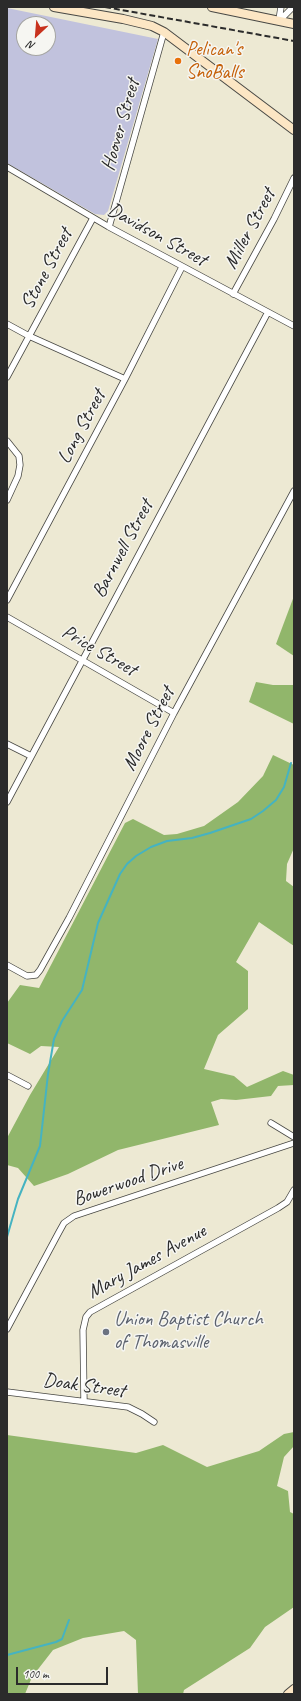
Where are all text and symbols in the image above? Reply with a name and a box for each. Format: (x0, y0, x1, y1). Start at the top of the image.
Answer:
north arrow (16, 16, 56, 56)
text: N (25, 38, 37, 54)
place label: Pelican's SnoBalls (186, 38, 243, 85)
marker: Pelican's SnoBalls (173, 56, 183, 66)
street label: Hoover Street (96, 76, 146, 174)
street label: Miller Street (219, 185, 281, 273)
street label: Davidson Street (103, 198, 211, 272)
street label: Stone Street (16, 225, 78, 313)
street label: Long Street (53, 386, 111, 468)
street label: Barnwell Street (87, 496, 159, 602)
street label: Price Street (57, 620, 141, 682)
street label: Moore Street (118, 683, 180, 775)
street label: Bowerwood Drive (70, 1152, 186, 1212)
street label: Mary James Avenue (83, 1220, 211, 1304)
place label: Union Baptist Church of Thomasville (114, 1308, 263, 1355)
marker: Union Baptist Church of Thomasville (101, 1327, 111, 1337)
street label: Doak Street (41, 1368, 127, 1404)
scale bar (18, 1659, 110, 1685)
text: 100 m (23, 1666, 49, 1682)

